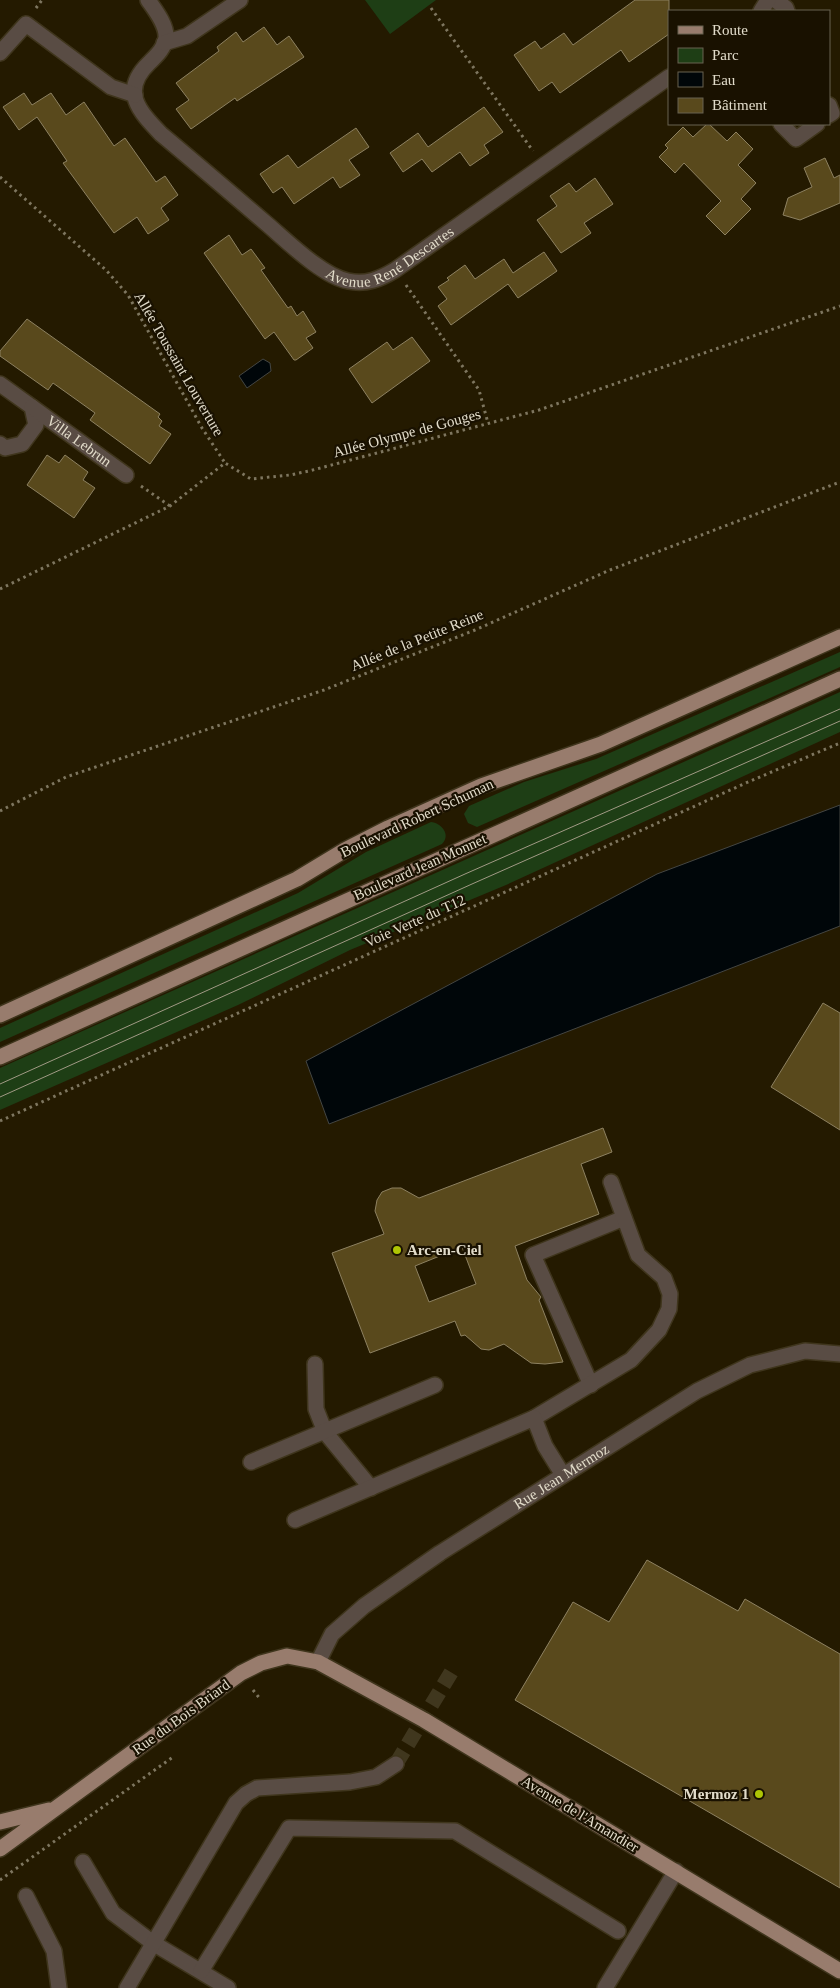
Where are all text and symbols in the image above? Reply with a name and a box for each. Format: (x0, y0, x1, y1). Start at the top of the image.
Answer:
legend (668, 10, 830, 125)
text: Route (712, 22, 748, 38)
text: Parc (712, 47, 739, 63)
text: Eau (712, 72, 736, 88)
text: Bâtiment (712, 97, 768, 113)
street label: Avenue René Descartes (323, 223, 457, 290)
street label: Allée Toussaint Louverture (131, 289, 227, 439)
street label: Allée Olympe de Gouges (331, 406, 483, 460)
street label: Villa Lebrun (43, 412, 115, 470)
street label: Allée de la Petite Reine (348, 606, 486, 674)
street label: Boulevard Robert Schuman (338, 775, 496, 860)
street label: Boulevard Jean Monnet (351, 830, 489, 903)
street label: Voie Verte du T12 (362, 892, 468, 950)
place label: Arc-en-Ciel (407, 1242, 482, 1258)
marker: Arc-en-Ciel (391, 1244, 403, 1256)
street label: Rue Jean Mermoz (511, 1440, 612, 1512)
street label: Rue du Bois Briard (129, 1676, 233, 1758)
street label: Avenue de l'Amandier (518, 1773, 642, 1855)
place label: Mermoz 1 (684, 1786, 749, 1802)
marker: Mermoz 1 (753, 1788, 765, 1800)

